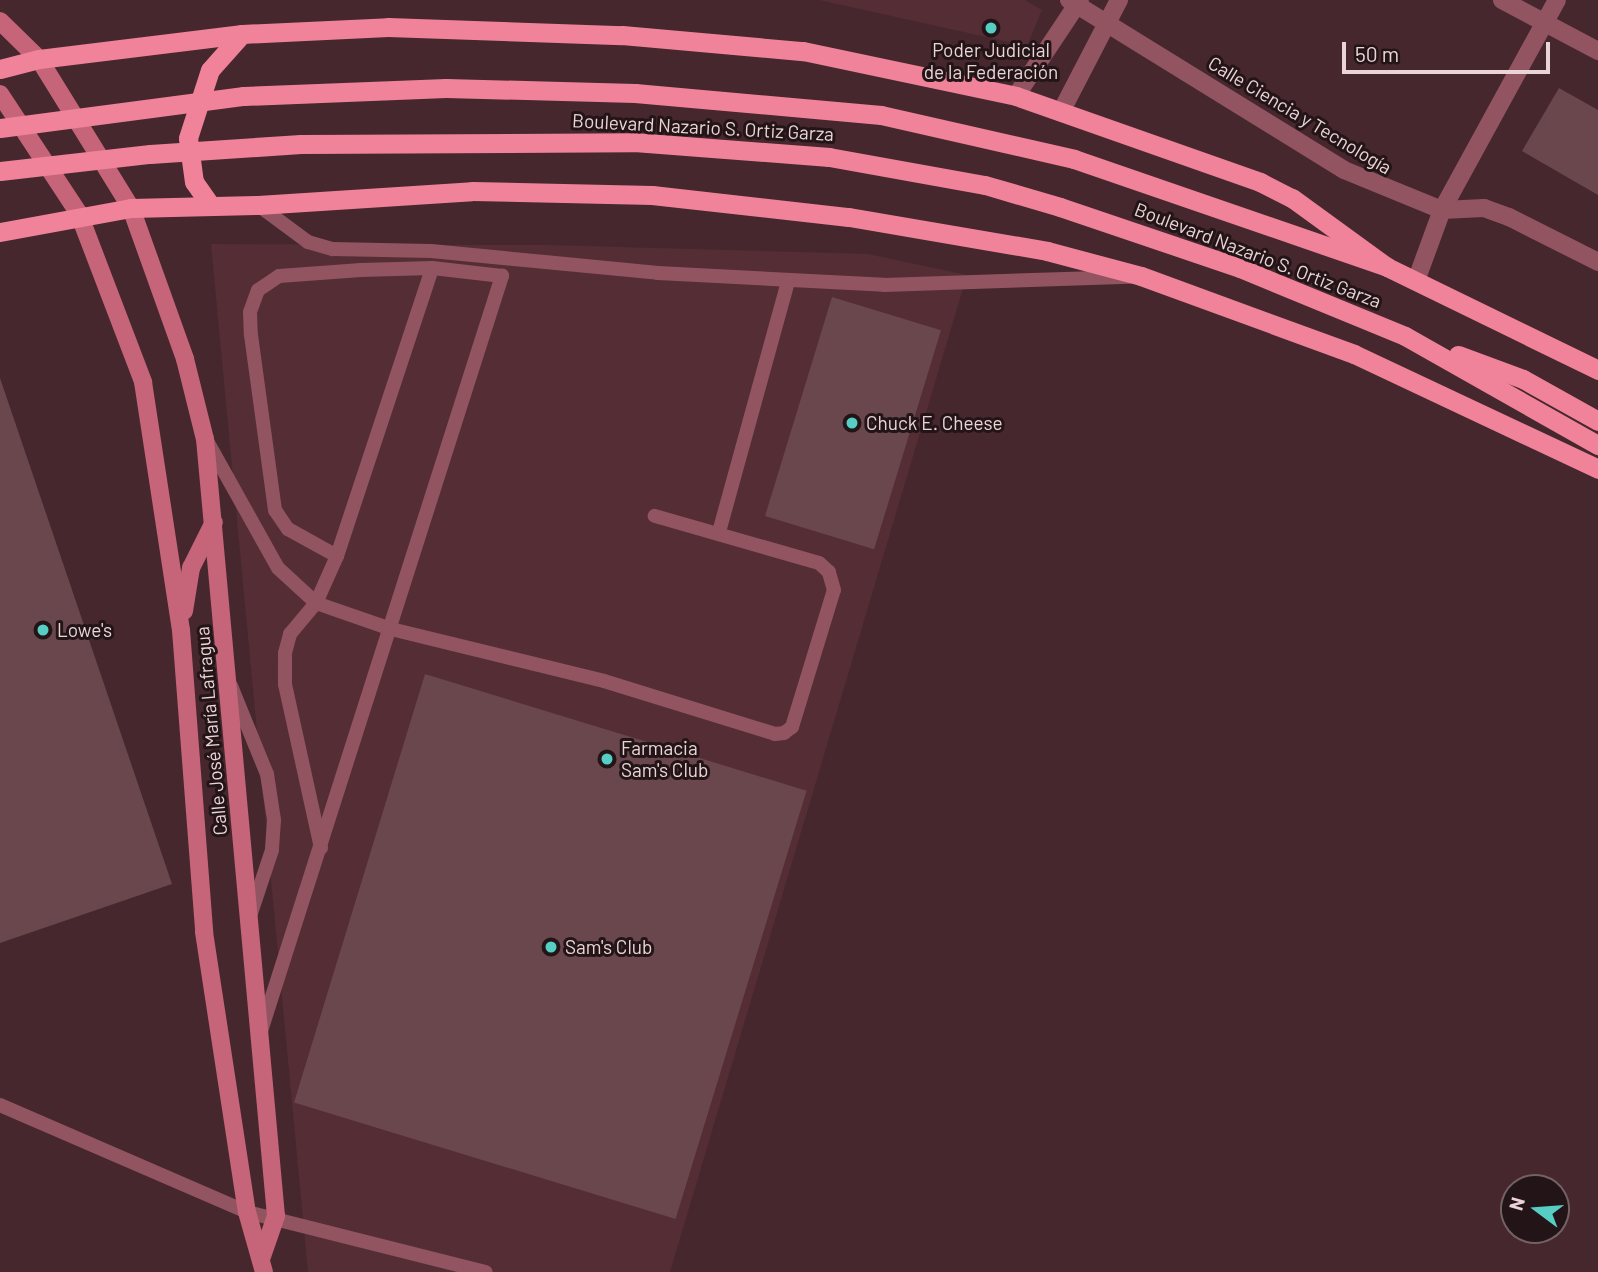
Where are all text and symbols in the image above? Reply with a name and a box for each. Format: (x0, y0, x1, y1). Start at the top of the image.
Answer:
marker: Poder Judicial de la Federación (983, 20, 999, 36)
scale bar (1346, 28, 1554, 72)
place label: Poder Judicial de la Federación (924, 39, 1058, 83)
text: 50 m (1355, 41, 1399, 66)
street label: Calle Ciencia y Tecnología (1204, 51, 1396, 179)
street label: Boulevard Nazario S. Ortiz Garza (572, 109, 834, 145)
street label: Boulevard Nazario S. Ortiz Garza (1132, 197, 1384, 313)
place label: Chuck E. Cheese (866, 412, 1003, 434)
marker: Chuck E. Cheese (844, 415, 860, 431)
place label: Lowe's (57, 619, 112, 641)
marker: Lowe's (35, 622, 51, 638)
street label: Calle José María Lafragua (191, 626, 231, 836)
place label: Farmacia Sam's Club (621, 737, 708, 781)
marker: Farmacia Sam's Club (599, 751, 615, 767)
place label: Sam's Club (565, 936, 652, 958)
marker: Sam's Club (543, 939, 559, 955)
north arrow (1500, 1174, 1570, 1244)
text: N (1503, 1194, 1529, 1213)

